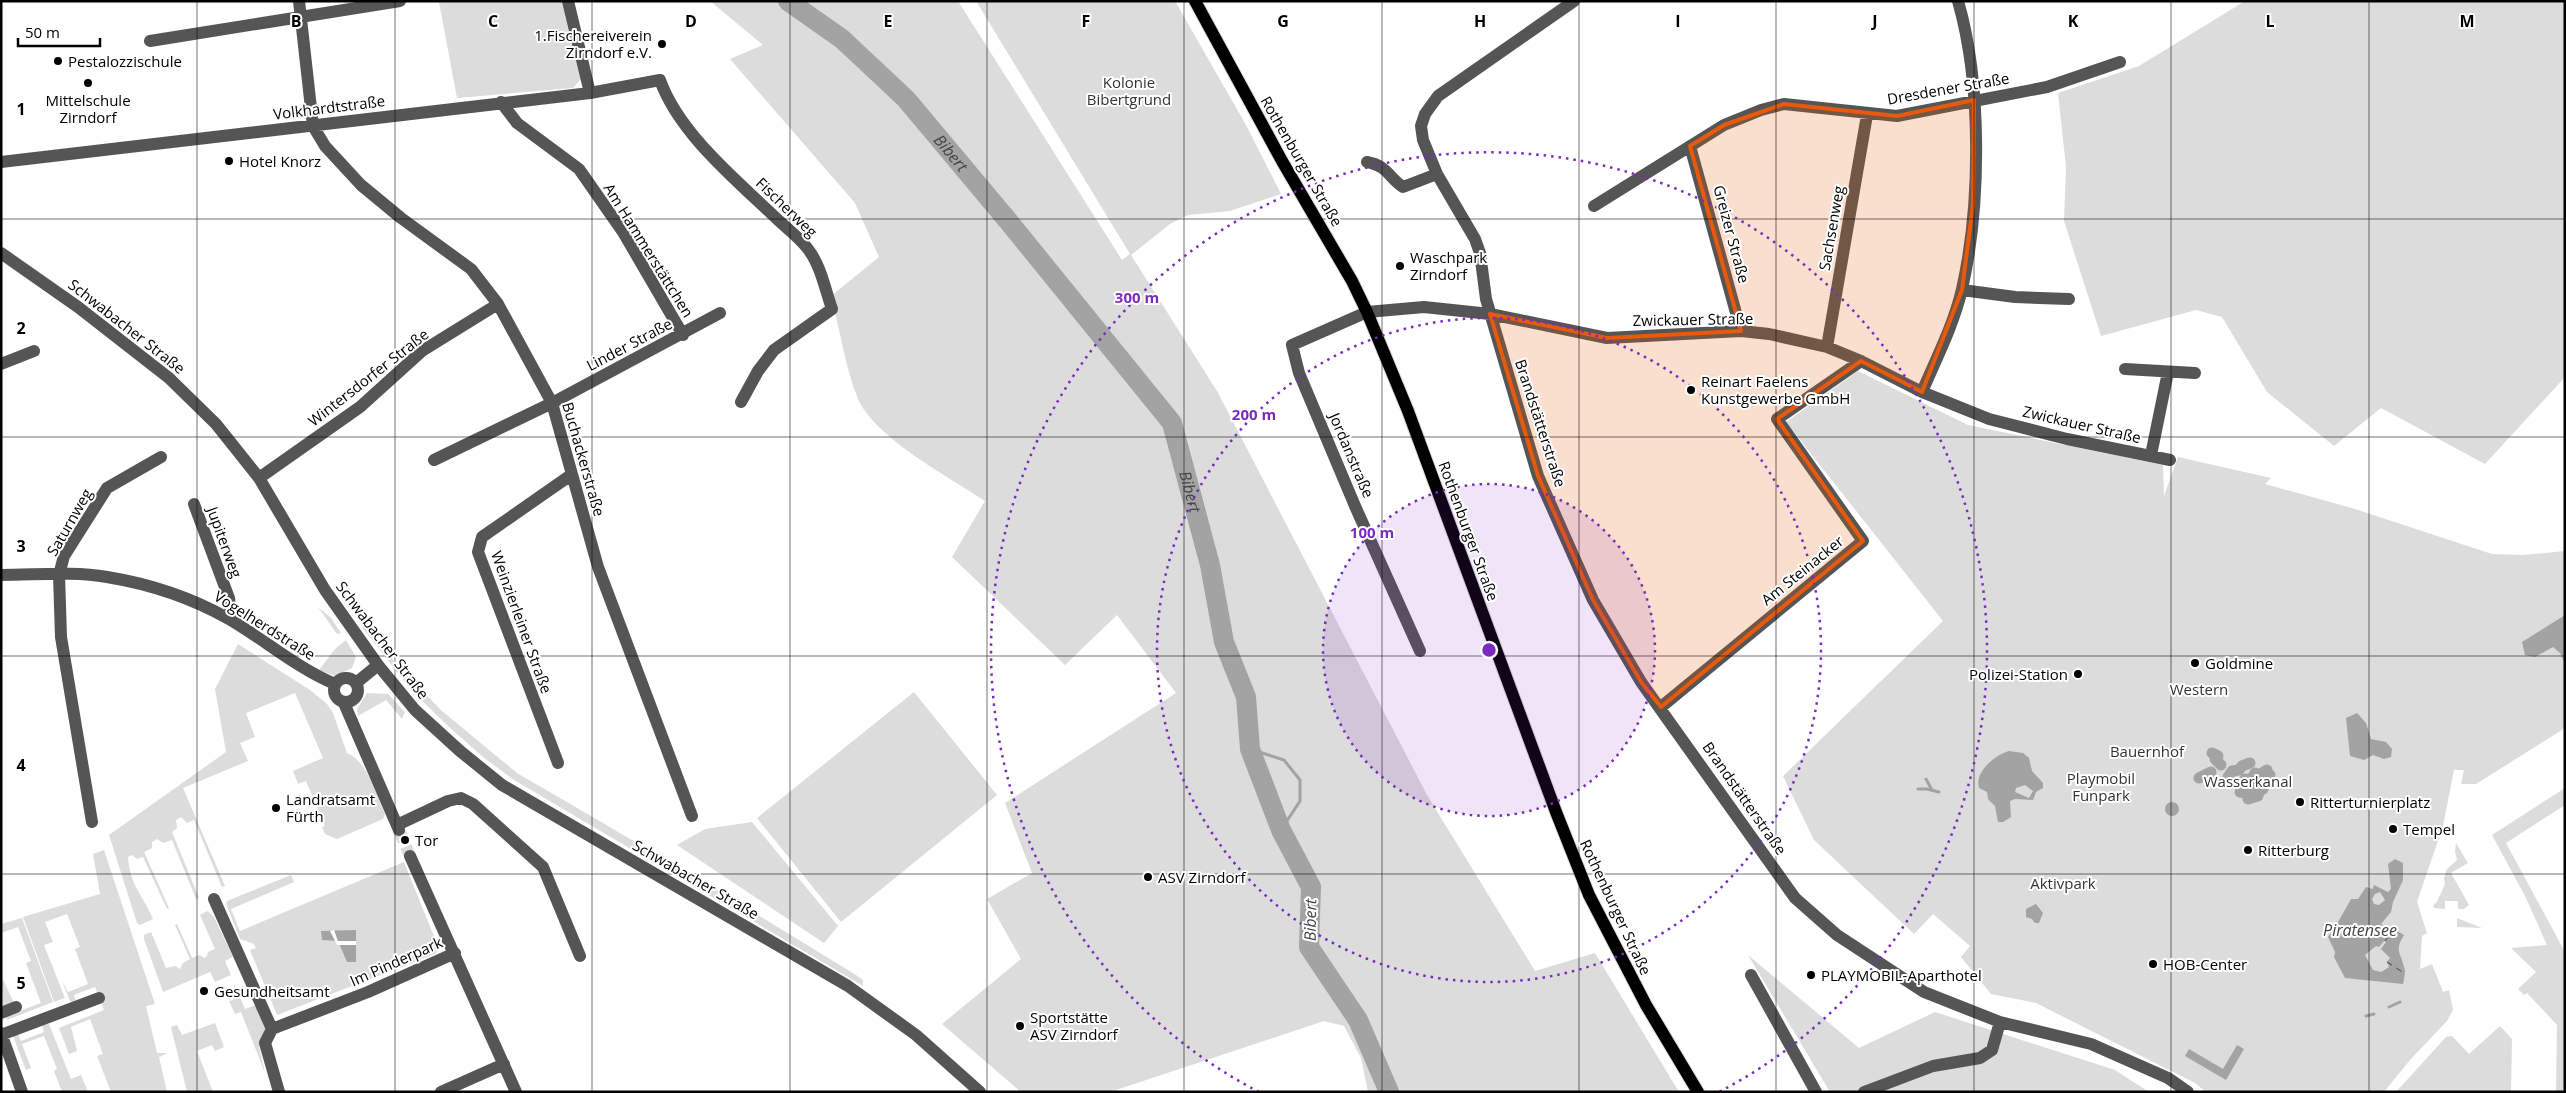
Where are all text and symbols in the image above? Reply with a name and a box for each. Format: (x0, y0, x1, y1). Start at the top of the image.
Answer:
text: B (291, 10, 301, 32)
text: C (488, 10, 498, 32)
text: D (685, 10, 697, 32)
text: E (884, 10, 893, 32)
text: F (1082, 10, 1090, 32)
text: G (1277, 10, 1289, 32)
text: H (1474, 10, 1486, 32)
text: I (1675, 10, 1681, 32)
text: J (1870, 10, 1878, 32)
text: K (2068, 10, 2079, 32)
text: L (2265, 10, 2275, 32)
text: M (2459, 10, 2475, 32)
scale bar (18, 15, 100, 47)
text: 50 m (25, 22, 60, 42)
place label: 1.Fischereiverein Zirndorf e.V. (534, 25, 652, 62)
marker: 1.Fischereiverein Zirndorf e.V. (656, 38, 668, 50)
place label: Pestalozzischule (68, 51, 182, 71)
marker: Pestalozzischule (52, 55, 64, 67)
street label: Dresdener Straße (1885, 67, 2011, 109)
park label: Kolonie Bibertgrund (1087, 72, 1171, 109)
marker: Mittelschule Zirndorf (82, 77, 94, 89)
place label: Mittelschule Zirndorf (45, 90, 131, 127)
street label: Volkhardtstraße (272, 90, 386, 124)
street label: Rothenburger Straße (1256, 92, 1348, 230)
text: 1 (16, 98, 26, 120)
water label: Bibert (929, 130, 974, 177)
place label: Hotel Knorz (239, 151, 321, 171)
marker: Hotel Knorz (223, 155, 235, 167)
street label: Fischerweg (752, 173, 822, 241)
street label: Am Hammerstättchen (600, 179, 698, 321)
street label: Greizer Straße (1709, 183, 1755, 285)
street label: Sachsenweg (1814, 184, 1848, 272)
place label: Waschpark Zirndorf (1410, 247, 1487, 284)
marker: Waschpark Zirndorf (1394, 260, 1406, 272)
street label: Schwabacher Straße (65, 274, 189, 378)
text: 300 m (1115, 287, 1159, 307)
street label: Zwickauer Straße (1632, 308, 1754, 330)
street label: Linder Straße (583, 313, 675, 375)
text: 2 (16, 317, 26, 339)
street label: Wintersdorfer Straße (304, 324, 432, 430)
street label: Brandstätterstraße (1511, 357, 1571, 489)
place label: Reinart Faelens Kunstgewerbe GmbH (1701, 371, 1850, 408)
marker: Reinart Faelens Kunstgewerbe GmbH (1685, 384, 1697, 396)
street label: Buchackerstraße (558, 400, 610, 518)
street label: Zwickauer Straße (2021, 401, 2143, 447)
text: 200 m (1232, 404, 1276, 424)
street label: Jordanstraße (1324, 408, 1379, 501)
street label: Rothenburger Straße (1434, 458, 1504, 604)
water label: Bibert (1174, 468, 1207, 516)
street label: Saturnweg (42, 485, 96, 559)
street label: Jupiterweg (202, 502, 247, 580)
text: 100 m (1350, 522, 1394, 542)
street label: Am Steinacker (1757, 531, 1847, 609)
text: 3 (16, 535, 26, 557)
street label: Weinzierleiner Straße (487, 548, 557, 696)
street label: Schwabacher Straße (332, 577, 434, 703)
street label: Vogelherdstraße (211, 586, 319, 664)
centre of rings (1480, 641, 1498, 659)
place label: Goldmine (2205, 653, 2273, 673)
marker: Goldmine (2189, 657, 2201, 669)
place label: Polizei-Station (1969, 664, 2068, 684)
marker: Polizei-Station (2072, 668, 2084, 680)
park label: Western (2170, 679, 2228, 699)
street label: Brandstätterstraße (1699, 738, 1791, 858)
park label: Bauernhof (2110, 741, 2185, 761)
text: 4 (16, 754, 26, 776)
park label: Playmobil Funpark (2067, 768, 2135, 805)
park label: Wasserkanal (2204, 771, 2292, 791)
place label: Landratsamt Fürth (286, 789, 375, 826)
place label: Ritterturnierplatz (2310, 792, 2430, 812)
marker: Ritterturnierplatz (2294, 796, 2306, 808)
marker: Landratsamt Fürth (270, 802, 282, 814)
place label: Tempel (2403, 819, 2455, 839)
marker: Tempel (2387, 823, 2399, 835)
place label: Tor (415, 830, 438, 850)
marker: Tor (399, 834, 411, 846)
street label: Schwabacher Straße (629, 835, 763, 923)
street label: Rothenburger Straße (1576, 836, 1656, 978)
place label: Ritterburg (2258, 840, 2329, 860)
marker: Ritterburg (2242, 844, 2254, 856)
place label: ASV Zirndorf (1158, 867, 1247, 887)
marker: ASV Zirndorf (1142, 871, 1154, 883)
park label: Aktivpark (2030, 873, 2096, 893)
water label: Bibert (1299, 898, 1321, 941)
water label: Piratensee (2323, 919, 2397, 941)
street label: Im Pinderpark (347, 932, 445, 990)
place label: HOB-Center (2163, 954, 2247, 974)
marker: HOB-Center (2147, 958, 2159, 970)
place label: PLAYMOBIL-Aparthotel (1821, 965, 1982, 985)
marker: PLAYMOBIL-Aparthotel (1805, 969, 1817, 981)
text: 5 (16, 972, 26, 994)
place label: Gesundheitsamt (214, 981, 330, 1001)
marker: Gesundheitsamt (198, 985, 210, 997)
place label: Sportstätte ASV Zirndorf (1030, 1007, 1119, 1044)
marker: Sportstätte ASV Zirndorf (1014, 1020, 1026, 1032)

